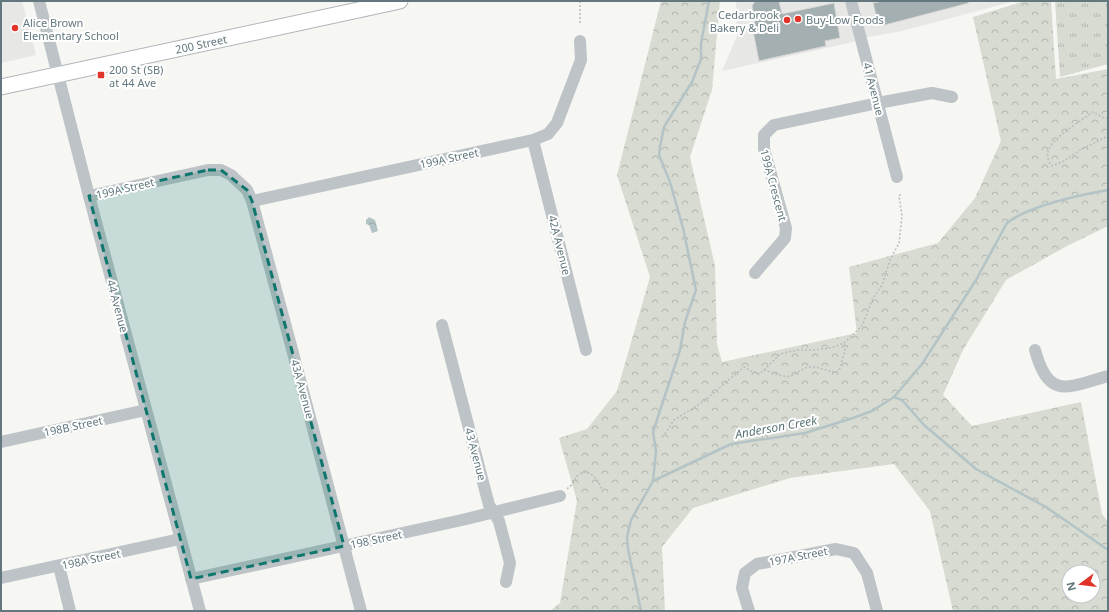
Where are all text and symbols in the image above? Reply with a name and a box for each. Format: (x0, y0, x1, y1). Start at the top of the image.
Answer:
place label: Cedarbrook Bakery & Deli (710, 7, 779, 35)
place label: Buy-Low Foods (806, 12, 884, 27)
marker: Buy-Low Foods (793, 14, 803, 24)
place label: Alice Brown Elementary School (23, 15, 119, 43)
marker: Cedarbrook Bakery & Deli (782, 15, 792, 25)
marker: Alice Brown Elementary School (10, 23, 20, 33)
street label: 200 Street (174, 31, 228, 57)
street label: 41 Avenue (860, 61, 888, 117)
place label: 200 St (SB) at 44 Ave (109, 62, 163, 90)
marker: 200 St (SB) at 44 Ave (96, 70, 106, 80)
street label: 199A Street (418, 144, 480, 172)
street label: 199A Crescent (757, 147, 791, 223)
street label: 199A Street (94, 174, 156, 202)
street label: 42A Avenue (545, 214, 575, 276)
street label: 44 Avenue (104, 278, 132, 334)
street label: 43A Avenue (288, 358, 318, 420)
water label: Anderson Creek (733, 411, 819, 443)
street label: 198B Street (42, 412, 104, 440)
street label: 43 Avenue (462, 426, 490, 482)
street label: 198 Street (349, 526, 403, 552)
street label: 197A Street (767, 543, 829, 569)
street label: 198A Street (60, 545, 122, 573)
north arrow (1061, 564, 1101, 604)
text: N (1062, 580, 1079, 593)

